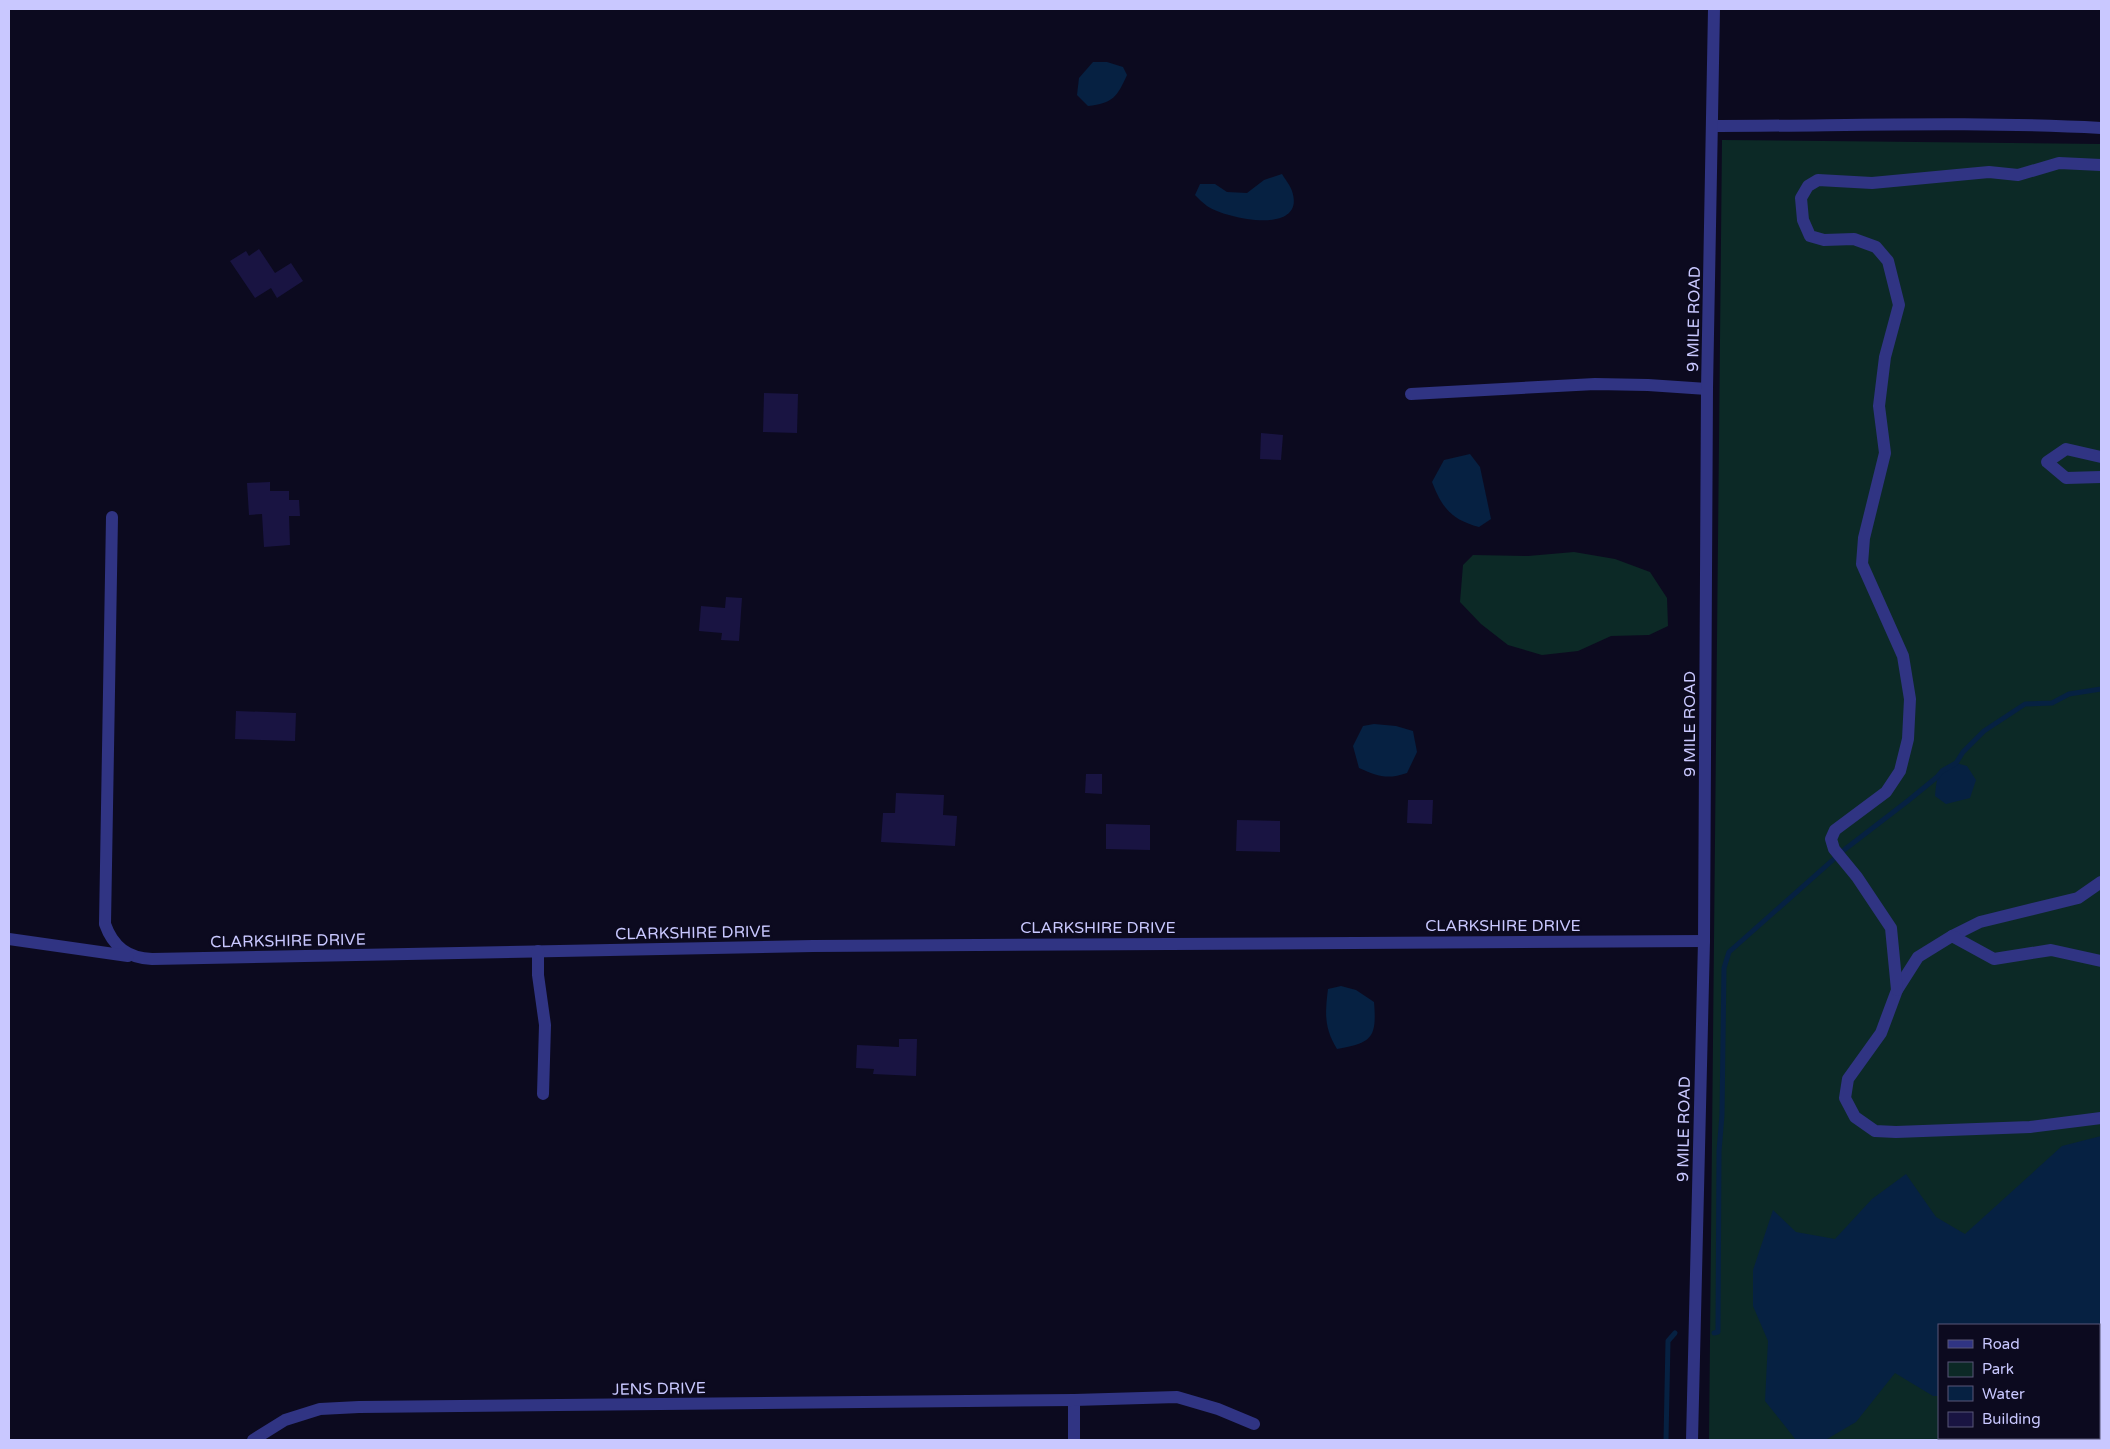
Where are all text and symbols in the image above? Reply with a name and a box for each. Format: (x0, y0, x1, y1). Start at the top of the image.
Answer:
street label: 9 MILE ROAD (1683, 266, 1705, 372)
street label: 9 MILE ROAD (1680, 671, 1700, 777)
street label: CLARKSHIRE DRIVE (1425, 916, 1581, 936)
street label: CLARKSHIRE DRIVE (1020, 918, 1176, 938)
street label: CLARKSHIRE DRIVE (615, 922, 771, 944)
street label: CLARKSHIRE DRIVE (210, 930, 366, 952)
street label: 9 MILE ROAD (1673, 1076, 1695, 1182)
legend (1938, 1324, 2100, 1439)
text: Road (1982, 1335, 2020, 1353)
text: Park (1982, 1360, 2014, 1378)
street label: JENS DRIVE (612, 1378, 706, 1400)
text: Water (1982, 1385, 2025, 1403)
text: Building (1982, 1410, 2041, 1428)

